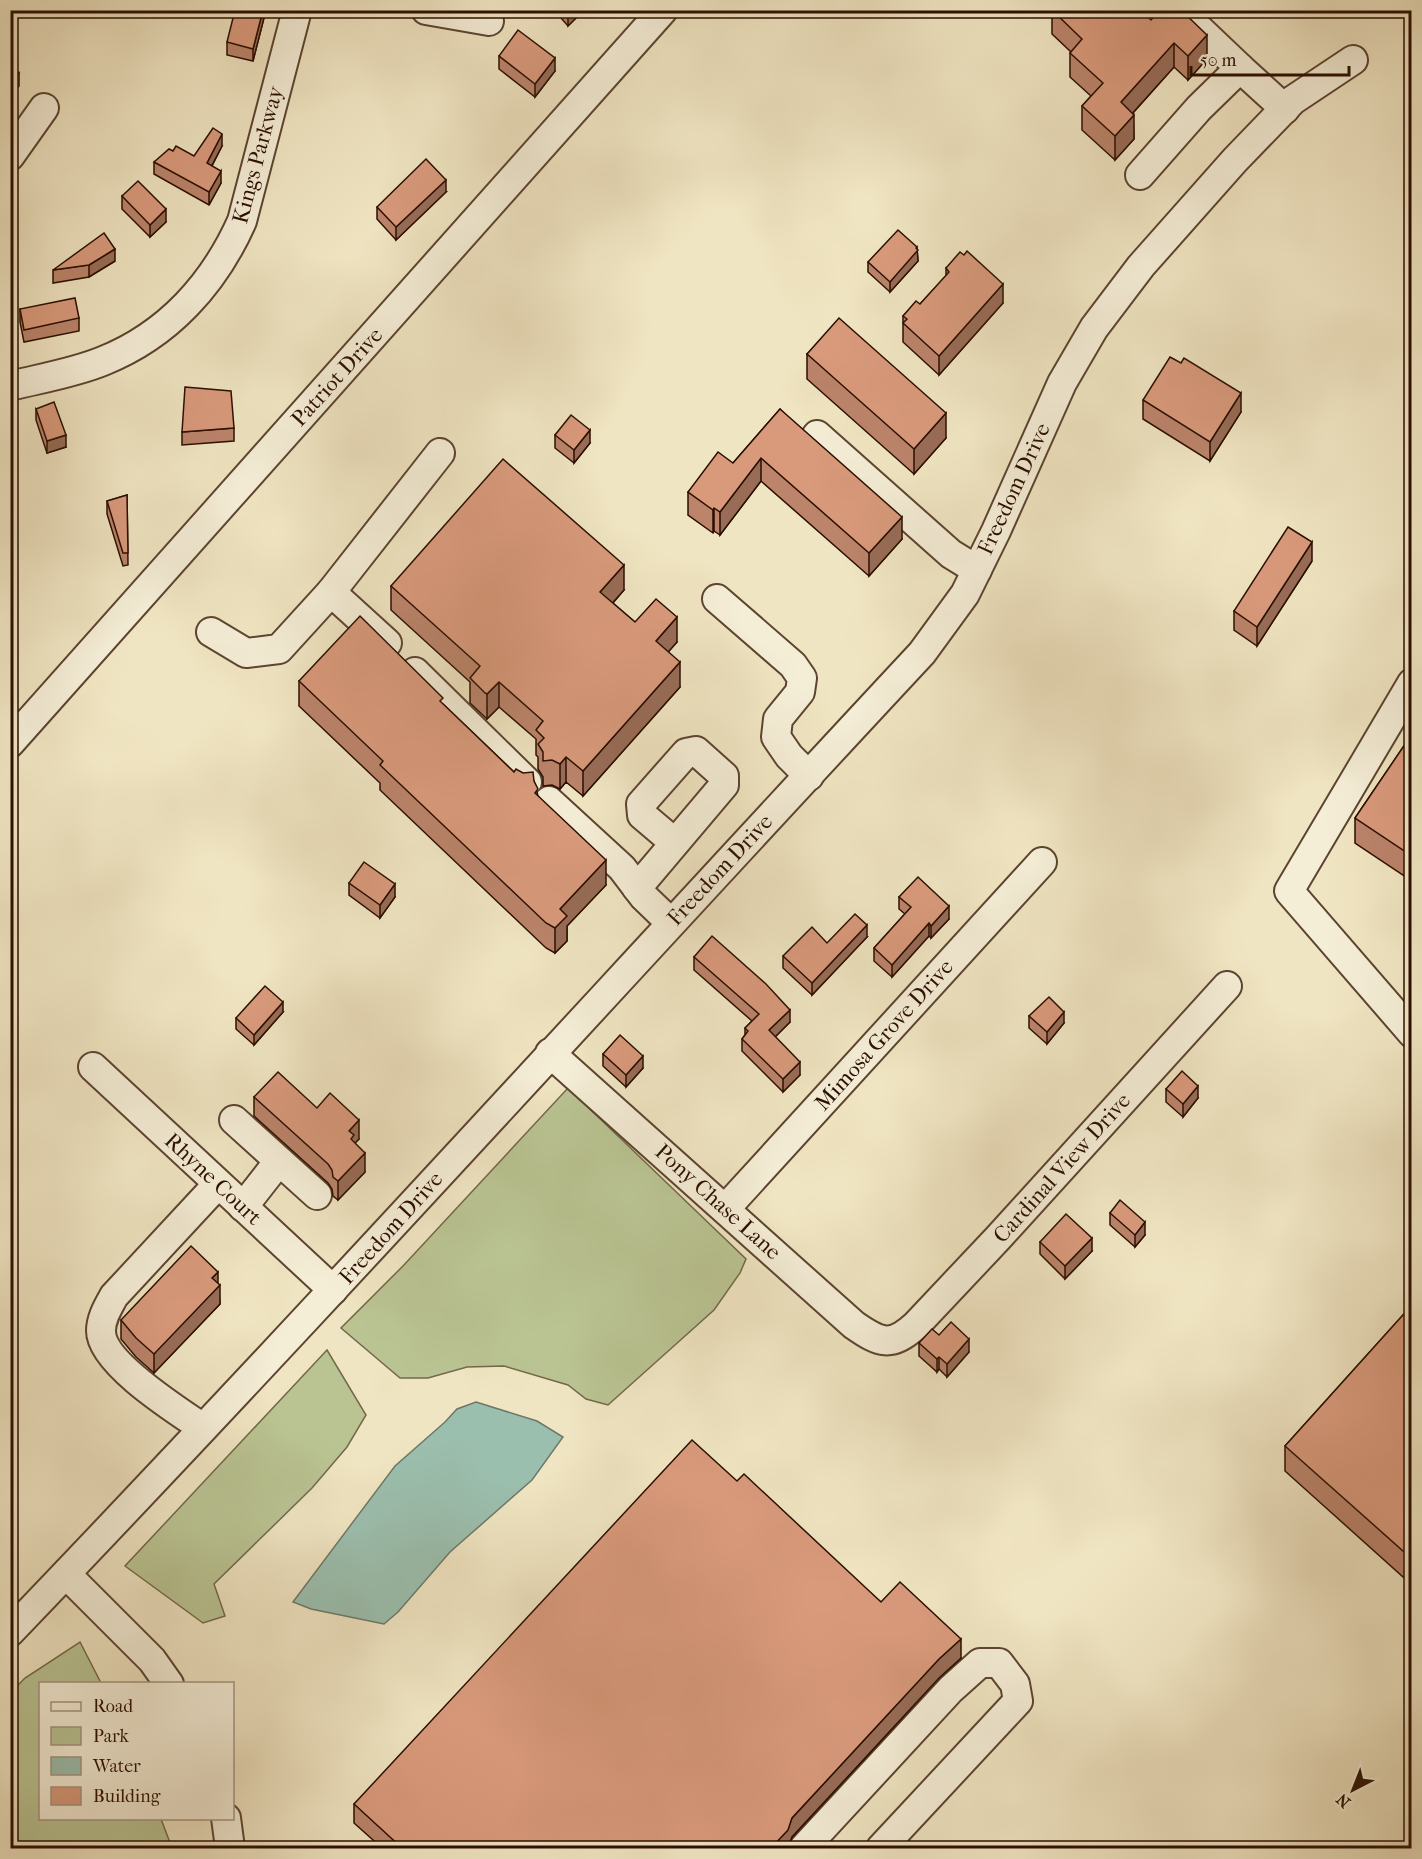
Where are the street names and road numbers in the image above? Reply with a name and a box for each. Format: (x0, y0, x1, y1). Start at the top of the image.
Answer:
street label: Kings Parkway (227, 82, 289, 227)
street label: Patriot Drive (286, 322, 388, 432)
street label: Freedom Drive (972, 419, 1056, 559)
street label: Freedom Drive (662, 809, 778, 931)
street label: Mimosa Grove Drive (809, 954, 959, 1116)
street label: Cardinal View Drive (988, 1088, 1136, 1248)
street label: Rhyne Court (159, 1128, 267, 1231)
street label: Pony Chase Lane (650, 1139, 786, 1265)
street label: Freedom Drive (334, 1166, 448, 1290)

